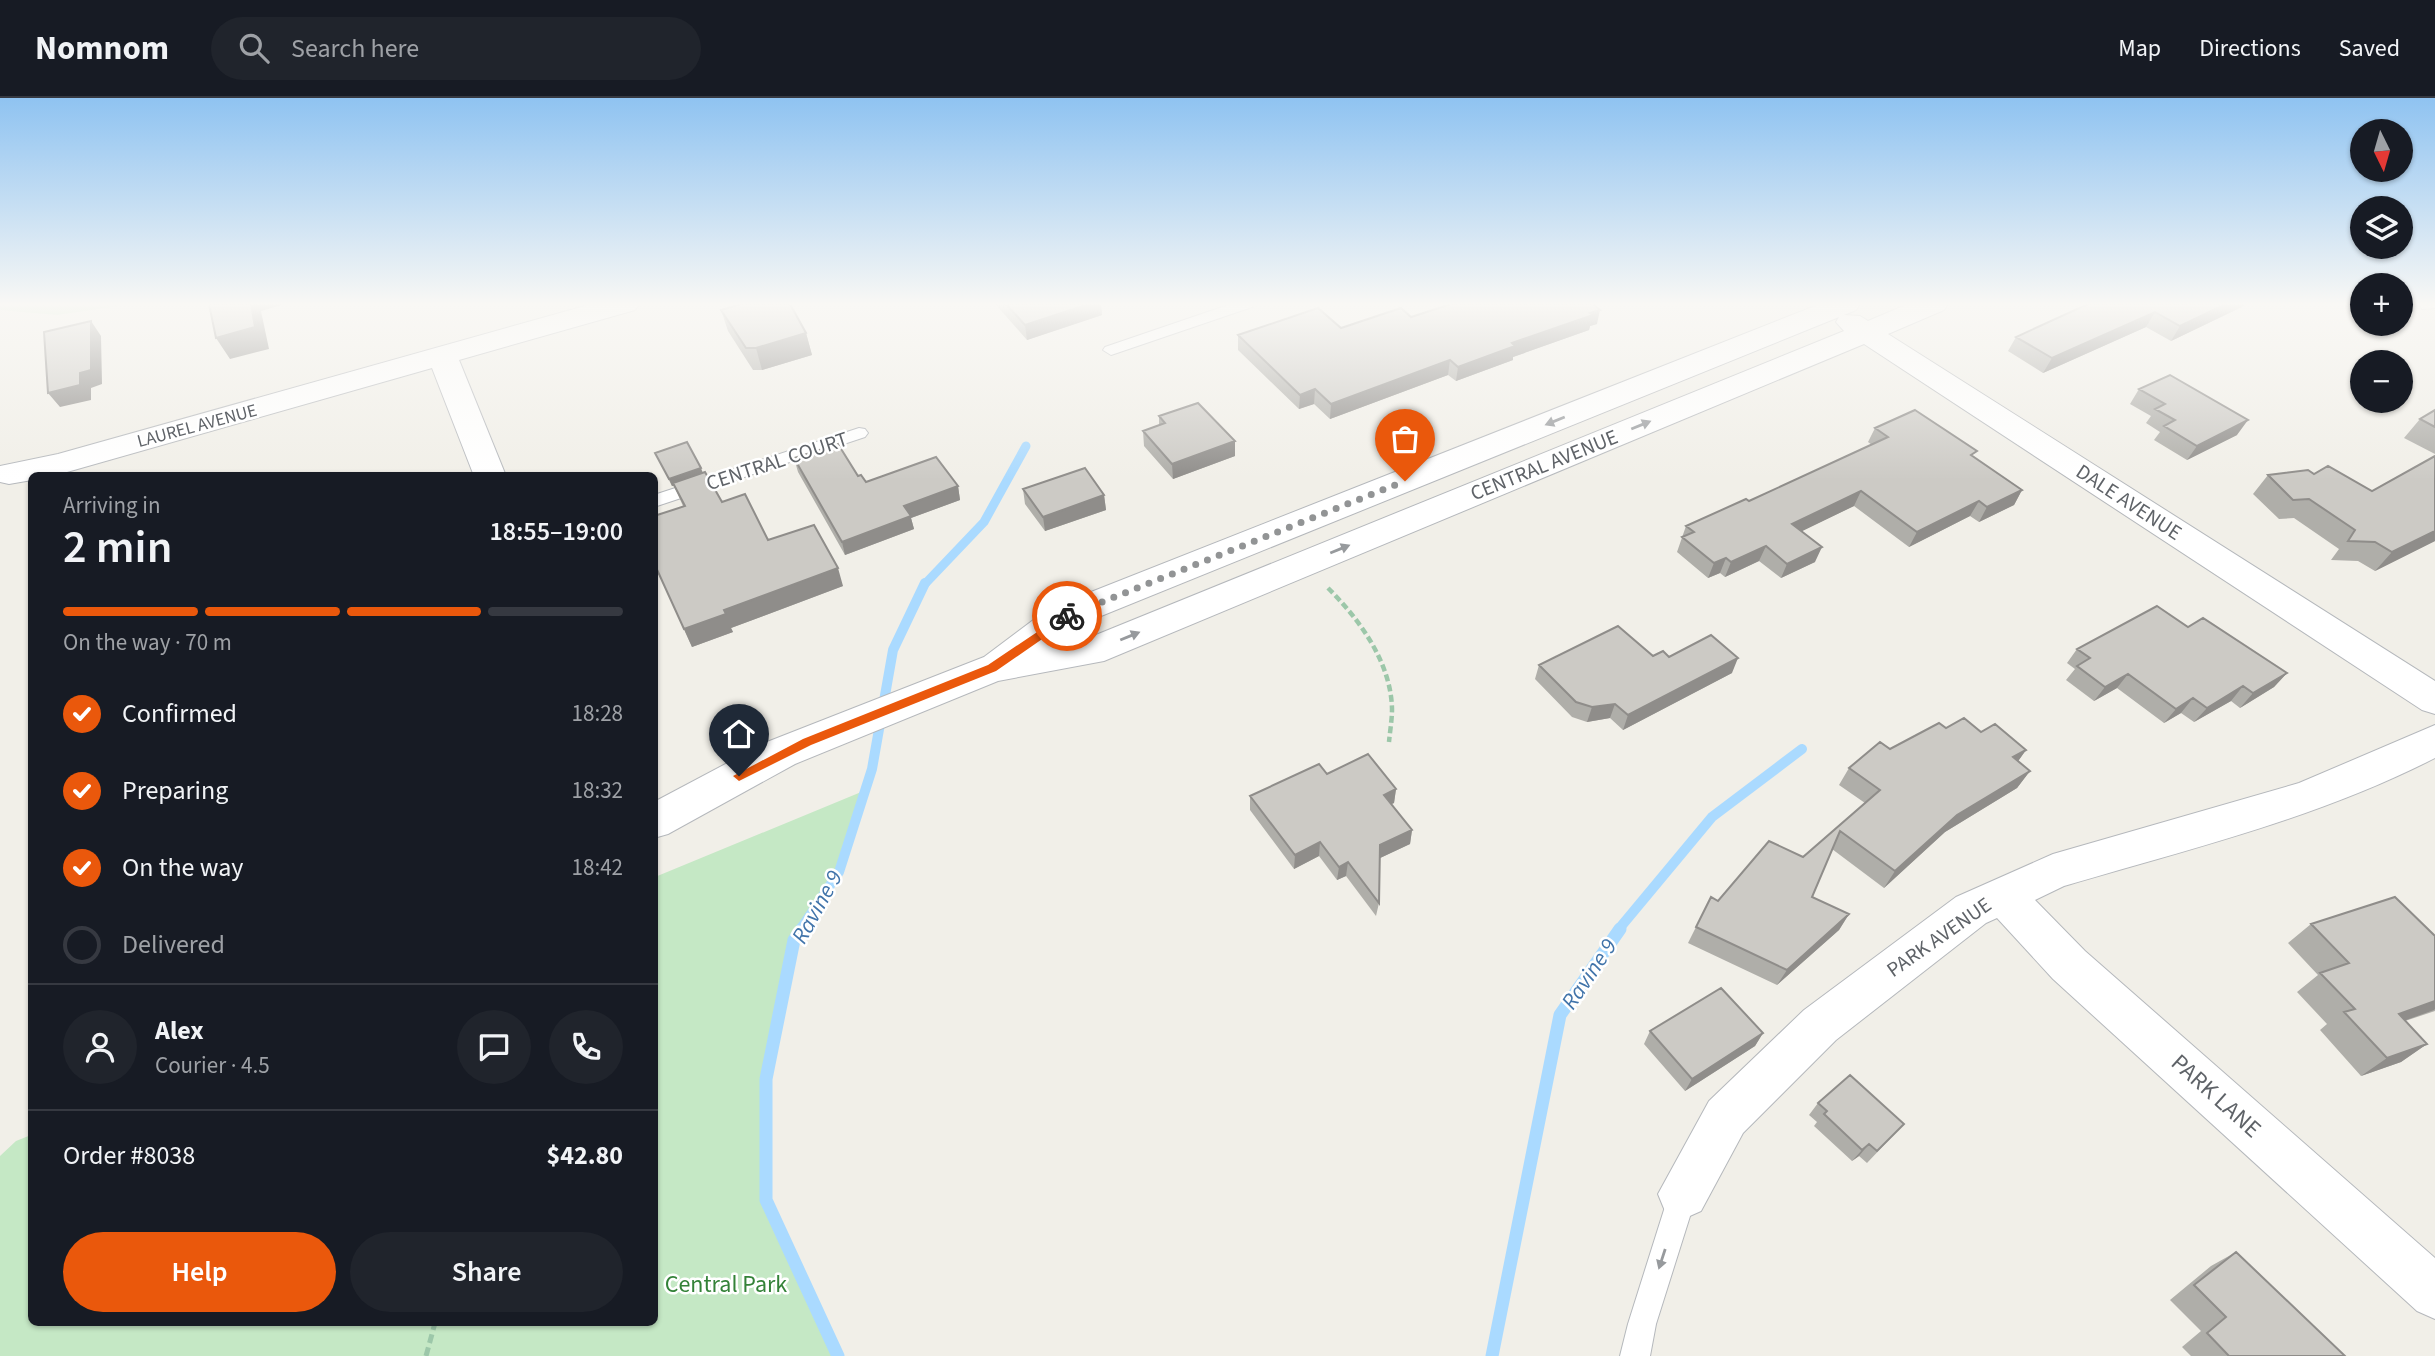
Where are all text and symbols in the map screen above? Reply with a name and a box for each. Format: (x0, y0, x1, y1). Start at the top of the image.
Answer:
search box (211, 17, 701, 80)
text: Nomnom (35, 25, 169, 72)
icon: search (235, 29, 273, 67)
text: Search here (291, 30, 419, 67)
text: Map (2118, 31, 2161, 66)
text: Directions (2199, 31, 2301, 66)
text: Saved (2339, 31, 2400, 66)
north arrow (2350, 119, 2413, 182)
map controls (2350, 119, 2413, 413)
button: layers (2350, 196, 2413, 259)
button: + (2350, 273, 2413, 336)
button: − (2350, 350, 2413, 413)
street label: LAUREL AVENUE (134, 398, 260, 454)
pin (1375, 409, 1435, 481)
one-way arrow (1544, 415, 1565, 426)
one-way arrow (1630, 419, 1651, 430)
icon: bag (1386, 420, 1424, 458)
street label: CENTRAL AVENUE (1466, 422, 1622, 508)
street label: CENTRAL COURT (702, 424, 852, 498)
street label: DALE AVENUE (2070, 457, 2188, 547)
text: Arriving in (63, 489, 161, 522)
text: 18:55–19:00 (490, 513, 623, 550)
text: 2 min (63, 515, 172, 580)
one-way arrow (1330, 543, 1350, 555)
courier (1032, 581, 1102, 651)
icon: bike (1048, 597, 1086, 635)
text: On the way · 70 m (63, 626, 232, 659)
one-way arrow (1119, 630, 1140, 641)
icon: check (63, 695, 101, 733)
text: Confirmed (122, 695, 237, 732)
text: 18:28 (572, 697, 623, 730)
pin (709, 704, 769, 776)
icon: home (720, 715, 758, 753)
icon: check (63, 772, 101, 810)
text: Preparing (122, 772, 228, 809)
text: 18:32 (572, 774, 623, 807)
icon: check (63, 849, 101, 887)
text: On the way (122, 849, 243, 886)
text: 18:42 (572, 851, 623, 884)
water label: Ravine 9 (783, 864, 851, 950)
street label: PARK AVENUE (1880, 890, 1998, 984)
text: Delivered (122, 926, 225, 963)
water label: Ravine 9 (1553, 932, 1625, 1016)
button: person (63, 1010, 137, 1084)
button: chat (457, 1010, 531, 1084)
button: phone (549, 1010, 623, 1084)
text: Alex (155, 1012, 204, 1049)
street label: PARK LANE (2163, 1046, 2269, 1146)
text: Courier · 4.5 (155, 1049, 270, 1082)
text: Order #8038 (63, 1137, 195, 1174)
text: $42.80 (547, 1137, 623, 1174)
button: Help (63, 1232, 336, 1312)
button: Share (350, 1232, 623, 1312)
one-way arrow (1657, 1249, 1667, 1270)
park label: Central Park (665, 1267, 787, 1302)

